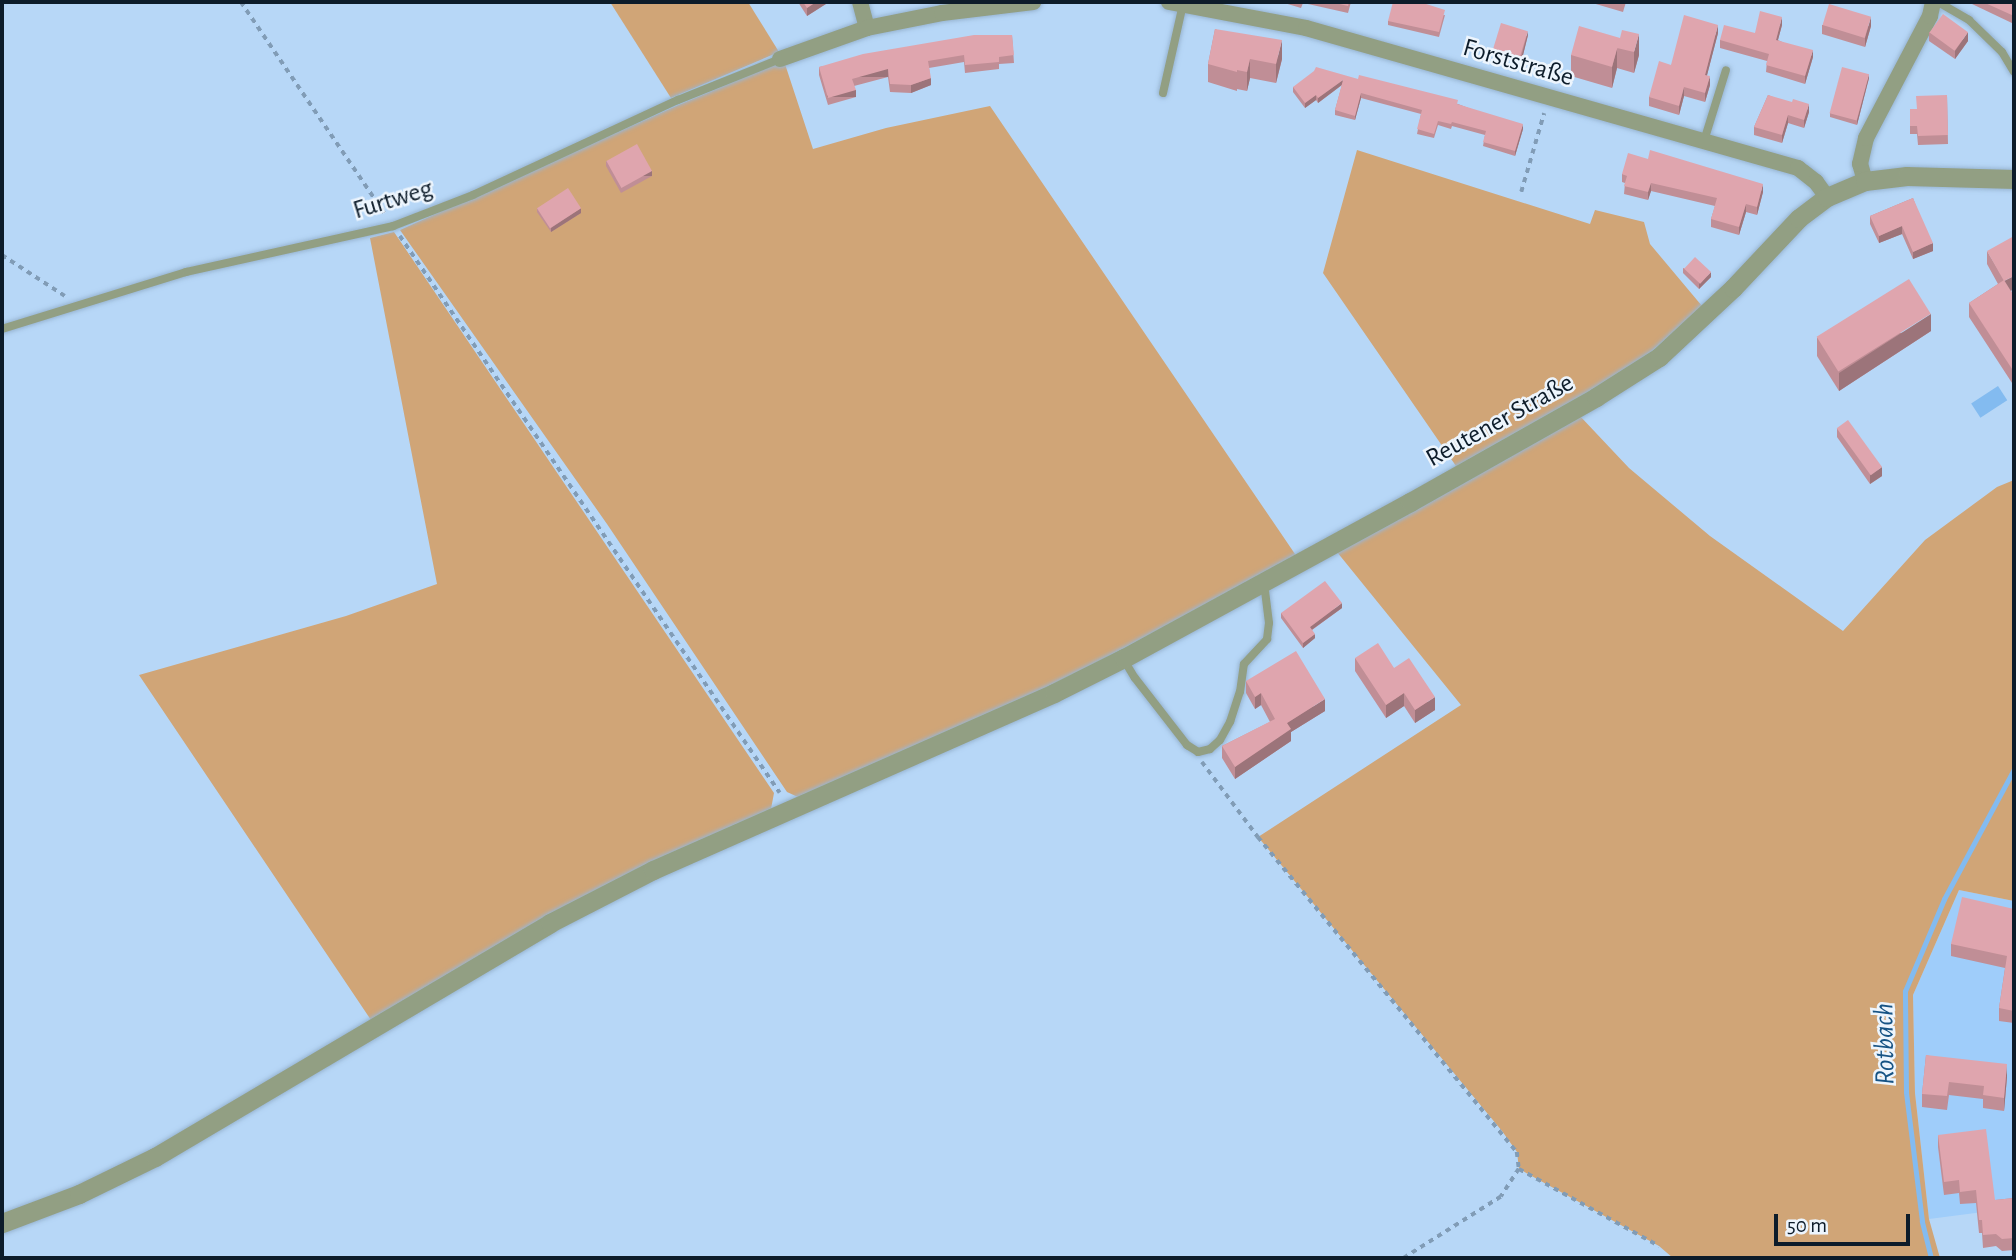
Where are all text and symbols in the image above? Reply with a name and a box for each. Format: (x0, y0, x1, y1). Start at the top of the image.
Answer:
street label: Forststraße (1459, 32, 1577, 94)
street label: Furtweg (350, 173, 436, 227)
street label: Reutener Straße (1421, 368, 1579, 474)
water label: Rotbach (1867, 1003, 1903, 1085)
scale bar (1778, 1200, 1914, 1244)
text: 50 m (1787, 1215, 1827, 1236)

